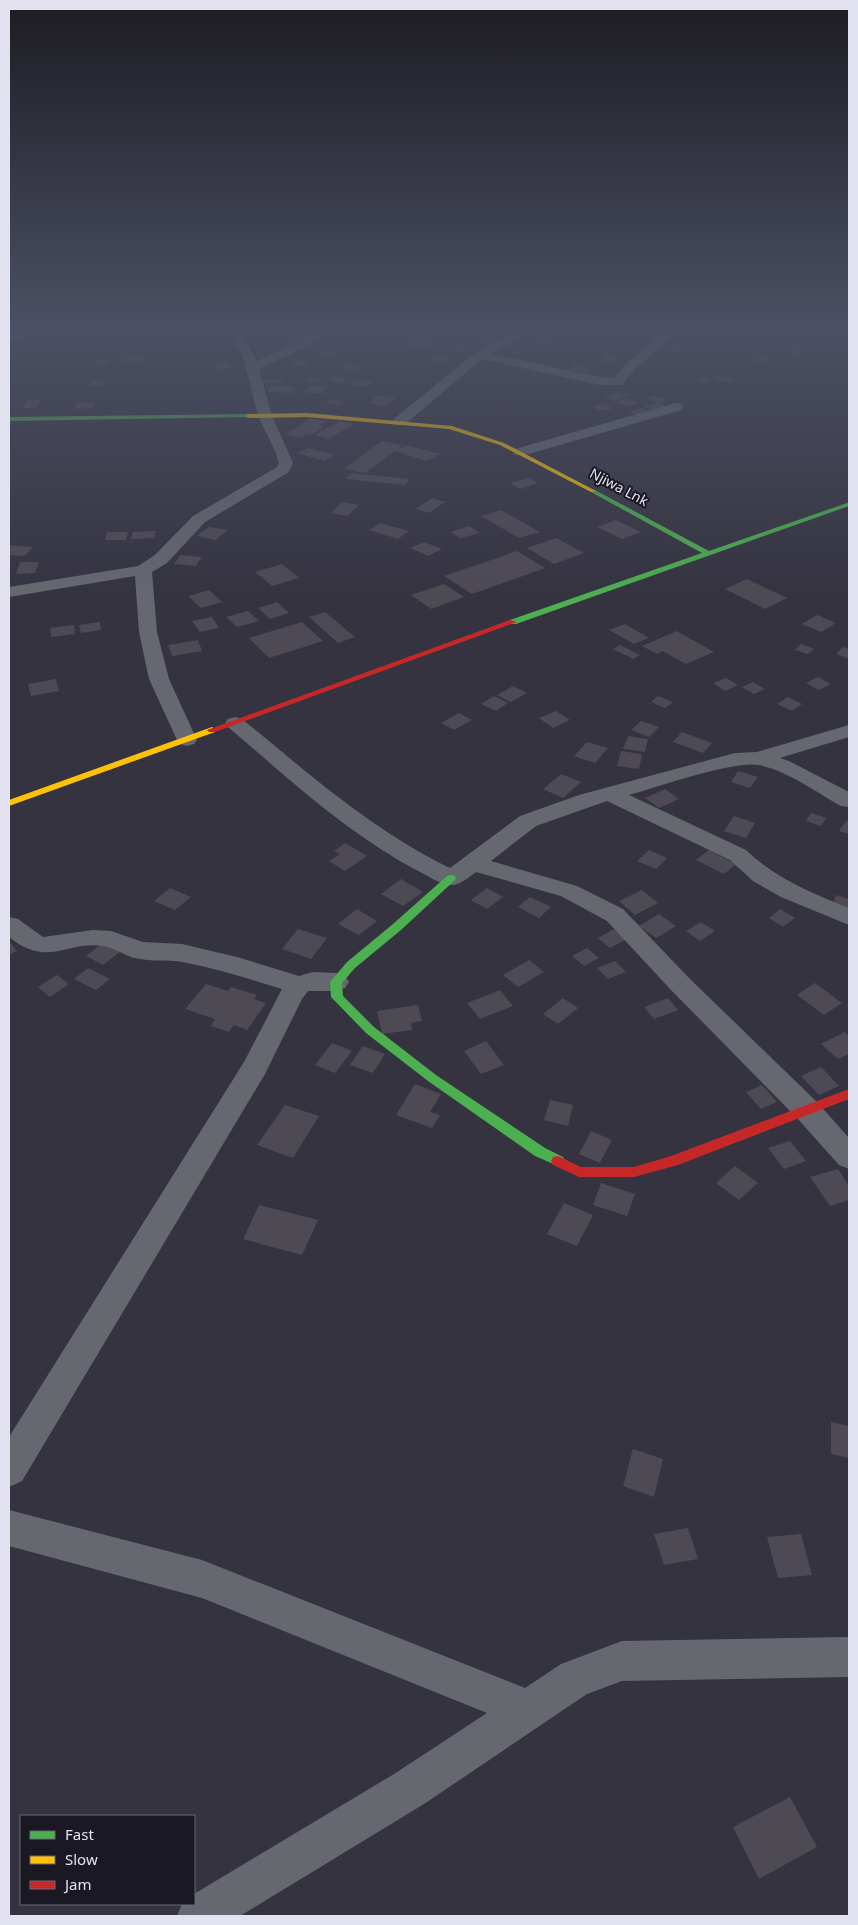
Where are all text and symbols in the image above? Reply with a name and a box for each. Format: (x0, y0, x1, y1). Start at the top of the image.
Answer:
street label: Njiwa Lnk (587, 463, 652, 510)
legend (20, 1815, 195, 1905)
text: Fast (65, 1824, 94, 1844)
text: Slow (65, 1849, 98, 1869)
text: Jam (63, 1874, 92, 1894)

